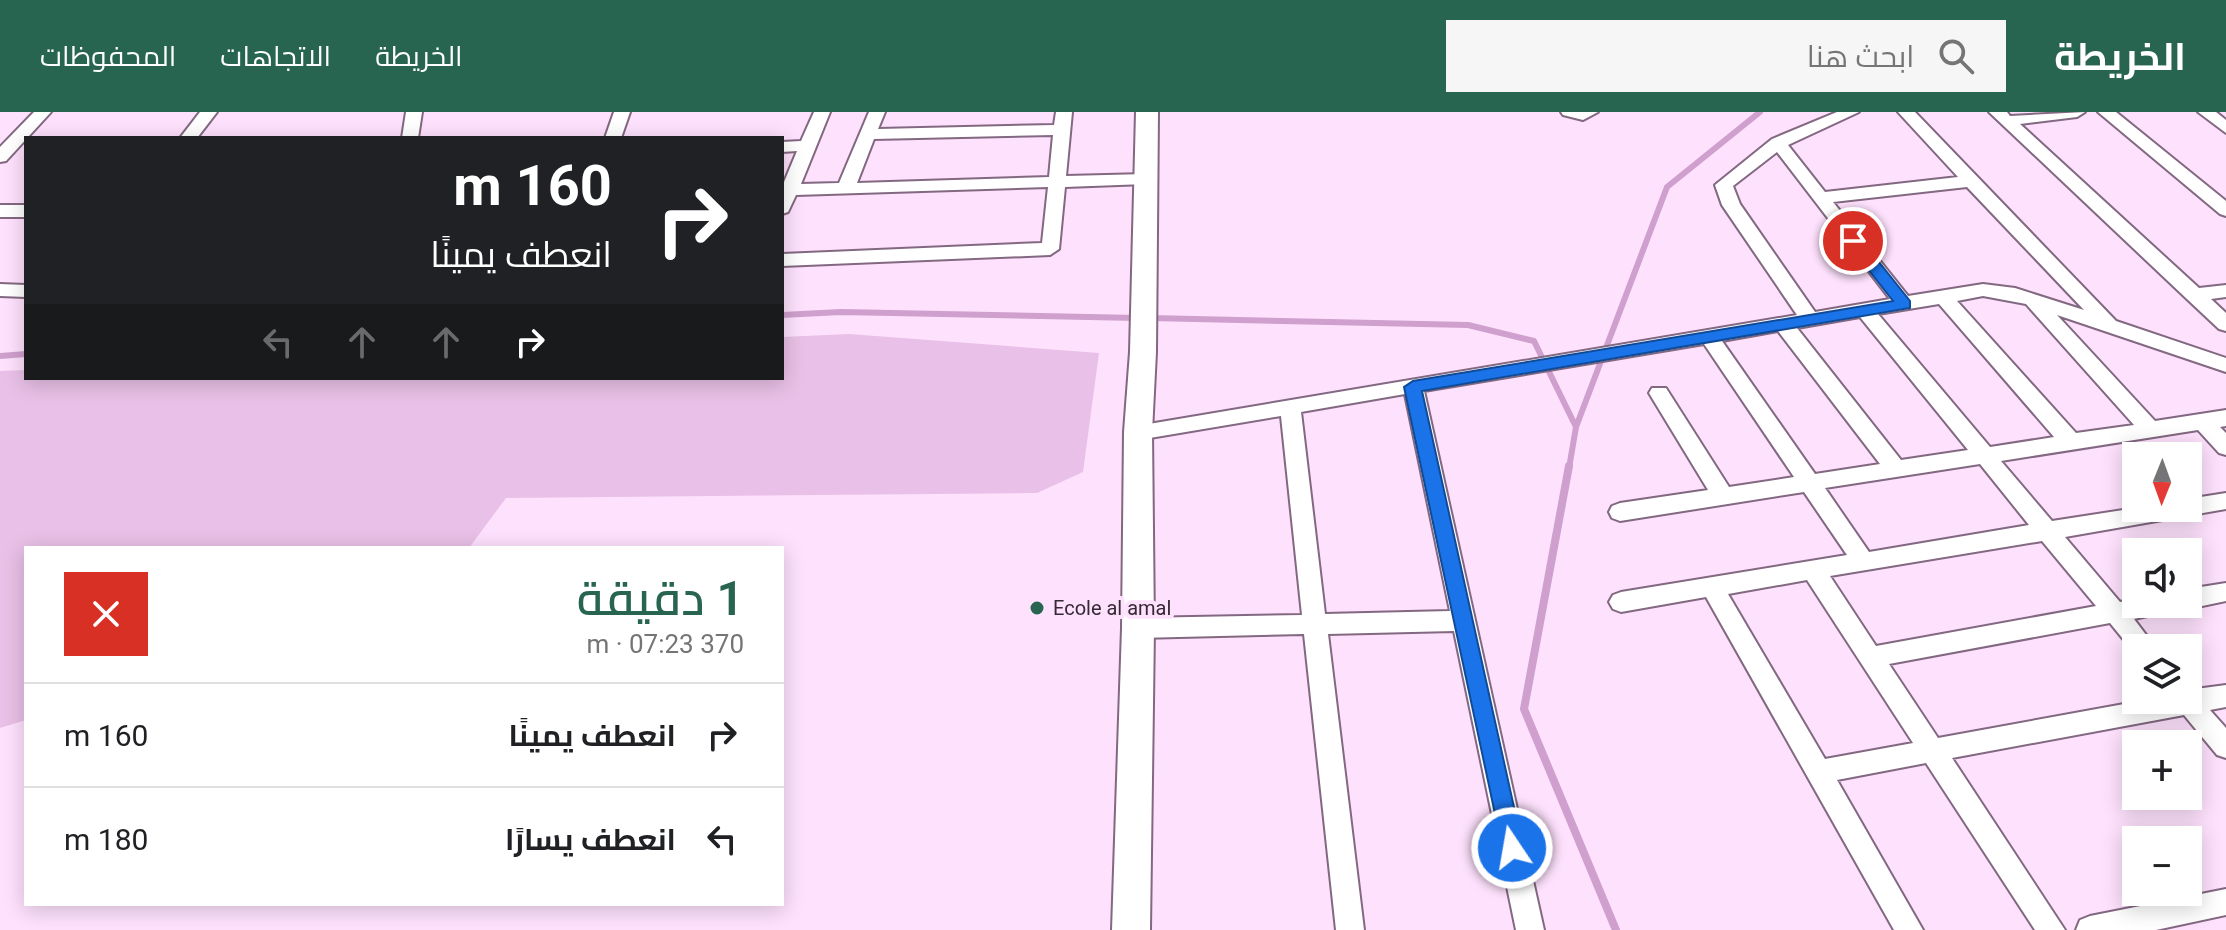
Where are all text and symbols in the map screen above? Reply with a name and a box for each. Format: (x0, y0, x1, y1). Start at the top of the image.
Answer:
search box (1446, 20, 2006, 92)
icon: search (1934, 34, 1978, 78)
text: الخريطة (2054, 35, 2186, 79)
text: ابحث هنا (1807, 39, 1914, 74)
text: المحفوظات (40, 40, 176, 73)
text: الاتجاهات (220, 40, 331, 73)
text: الخريطة (375, 40, 463, 73)
text: 160 m (453, 153, 612, 219)
icon: right (640, 168, 744, 272)
pin (1819, 207, 1887, 275)
icon: arrive (1831, 219, 1875, 263)
text: انعطف يمينًا (430, 234, 612, 276)
icon: left (256, 320, 300, 364)
icon: ahead (340, 320, 384, 364)
icon: ahead (424, 320, 468, 364)
icon: right (508, 320, 552, 364)
north arrow (2122, 442, 2202, 522)
map controls (2122, 442, 2202, 906)
button: sound (2122, 538, 2202, 618)
text: 1 دقيقة (577, 570, 744, 627)
button: close (64, 572, 148, 656)
place label: Ecole al amal (1053, 596, 1171, 620)
marker: Ecole al amal (1028, 599, 1046, 617)
text: 370 m · 07:23 (586, 629, 744, 659)
button: layers (2122, 634, 2202, 714)
icon: right (700, 713, 744, 757)
text: 160 m (64, 718, 148, 753)
text: انعطف يمينًا (509, 718, 676, 753)
button: + (2122, 730, 2202, 810)
position arrow (1470, 806, 1554, 890)
icon: left (700, 817, 744, 861)
text: 180 m (64, 822, 148, 857)
text: انعطف يسارًا (505, 822, 676, 857)
button: − (2122, 826, 2202, 906)

